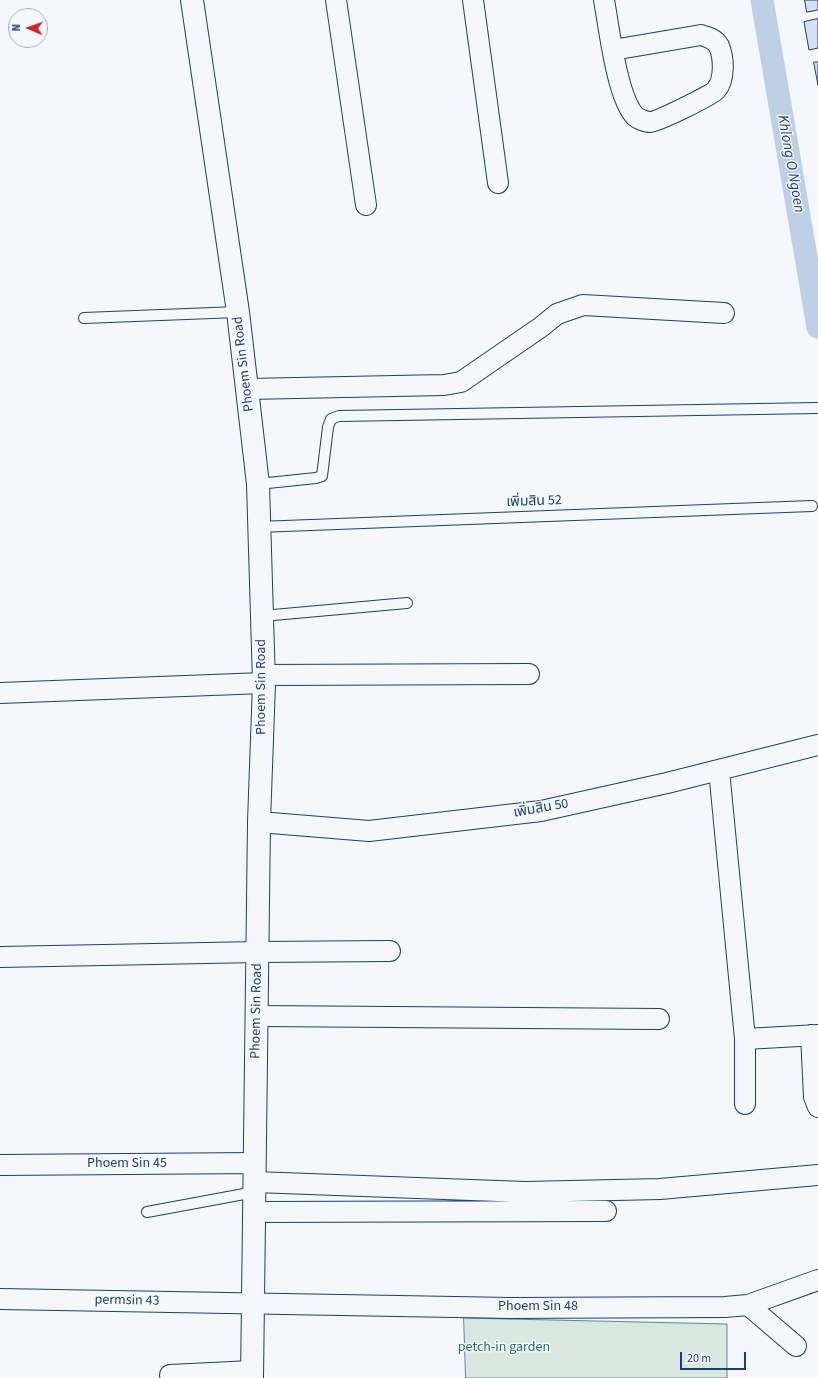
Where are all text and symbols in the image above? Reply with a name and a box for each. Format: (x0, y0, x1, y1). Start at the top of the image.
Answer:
north arrow (8, 8, 48, 48)
text: N (9, 24, 24, 32)
water label: Khlong O Ngoen (773, 114, 807, 214)
street label: Phoem Sin Road (230, 315, 258, 413)
street label: เพิ่มสิน 52 (506, 493, 562, 511)
street label: Phoem Sin Road (254, 639, 270, 735)
street label: เพิ่มสิน 50 (512, 796, 570, 822)
street label: Phoem Sin Road (248, 963, 266, 1059)
street label: Phoem Sin 45 (87, 1156, 167, 1172)
street label: permsin 43 (94, 1292, 160, 1310)
street label: Phoem Sin 48 (498, 1299, 578, 1315)
park label: petch-in garden (458, 1340, 550, 1356)
scale bar (682, 1344, 748, 1370)
text: 20 m (687, 1350, 711, 1367)

